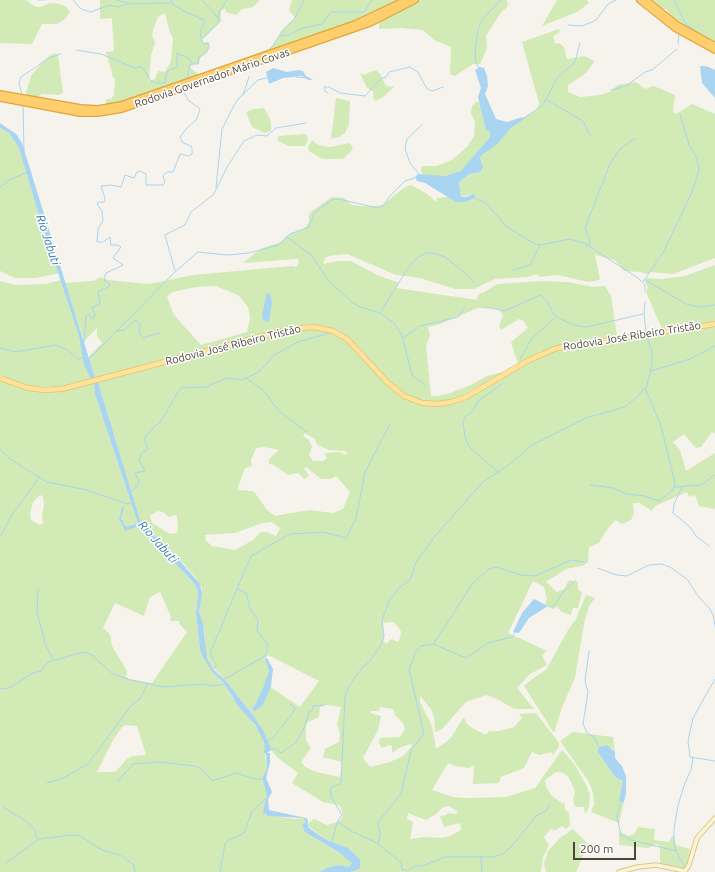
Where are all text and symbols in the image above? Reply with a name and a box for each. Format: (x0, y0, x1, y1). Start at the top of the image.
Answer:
street label: Rodovia Governador Mário Covas (133, 45, 291, 111)
water label: Rio Jabuti (33, 213, 63, 267)
street label: Rodovia José Ribeiro Tristão (562, 319, 702, 353)
street label: Rodovia José Ribeiro Tristão (164, 322, 302, 368)
water label: Rio Jabuti (135, 518, 181, 566)
scale bar (575, 834, 638, 860)
text: 200 m (580, 842, 613, 855)

